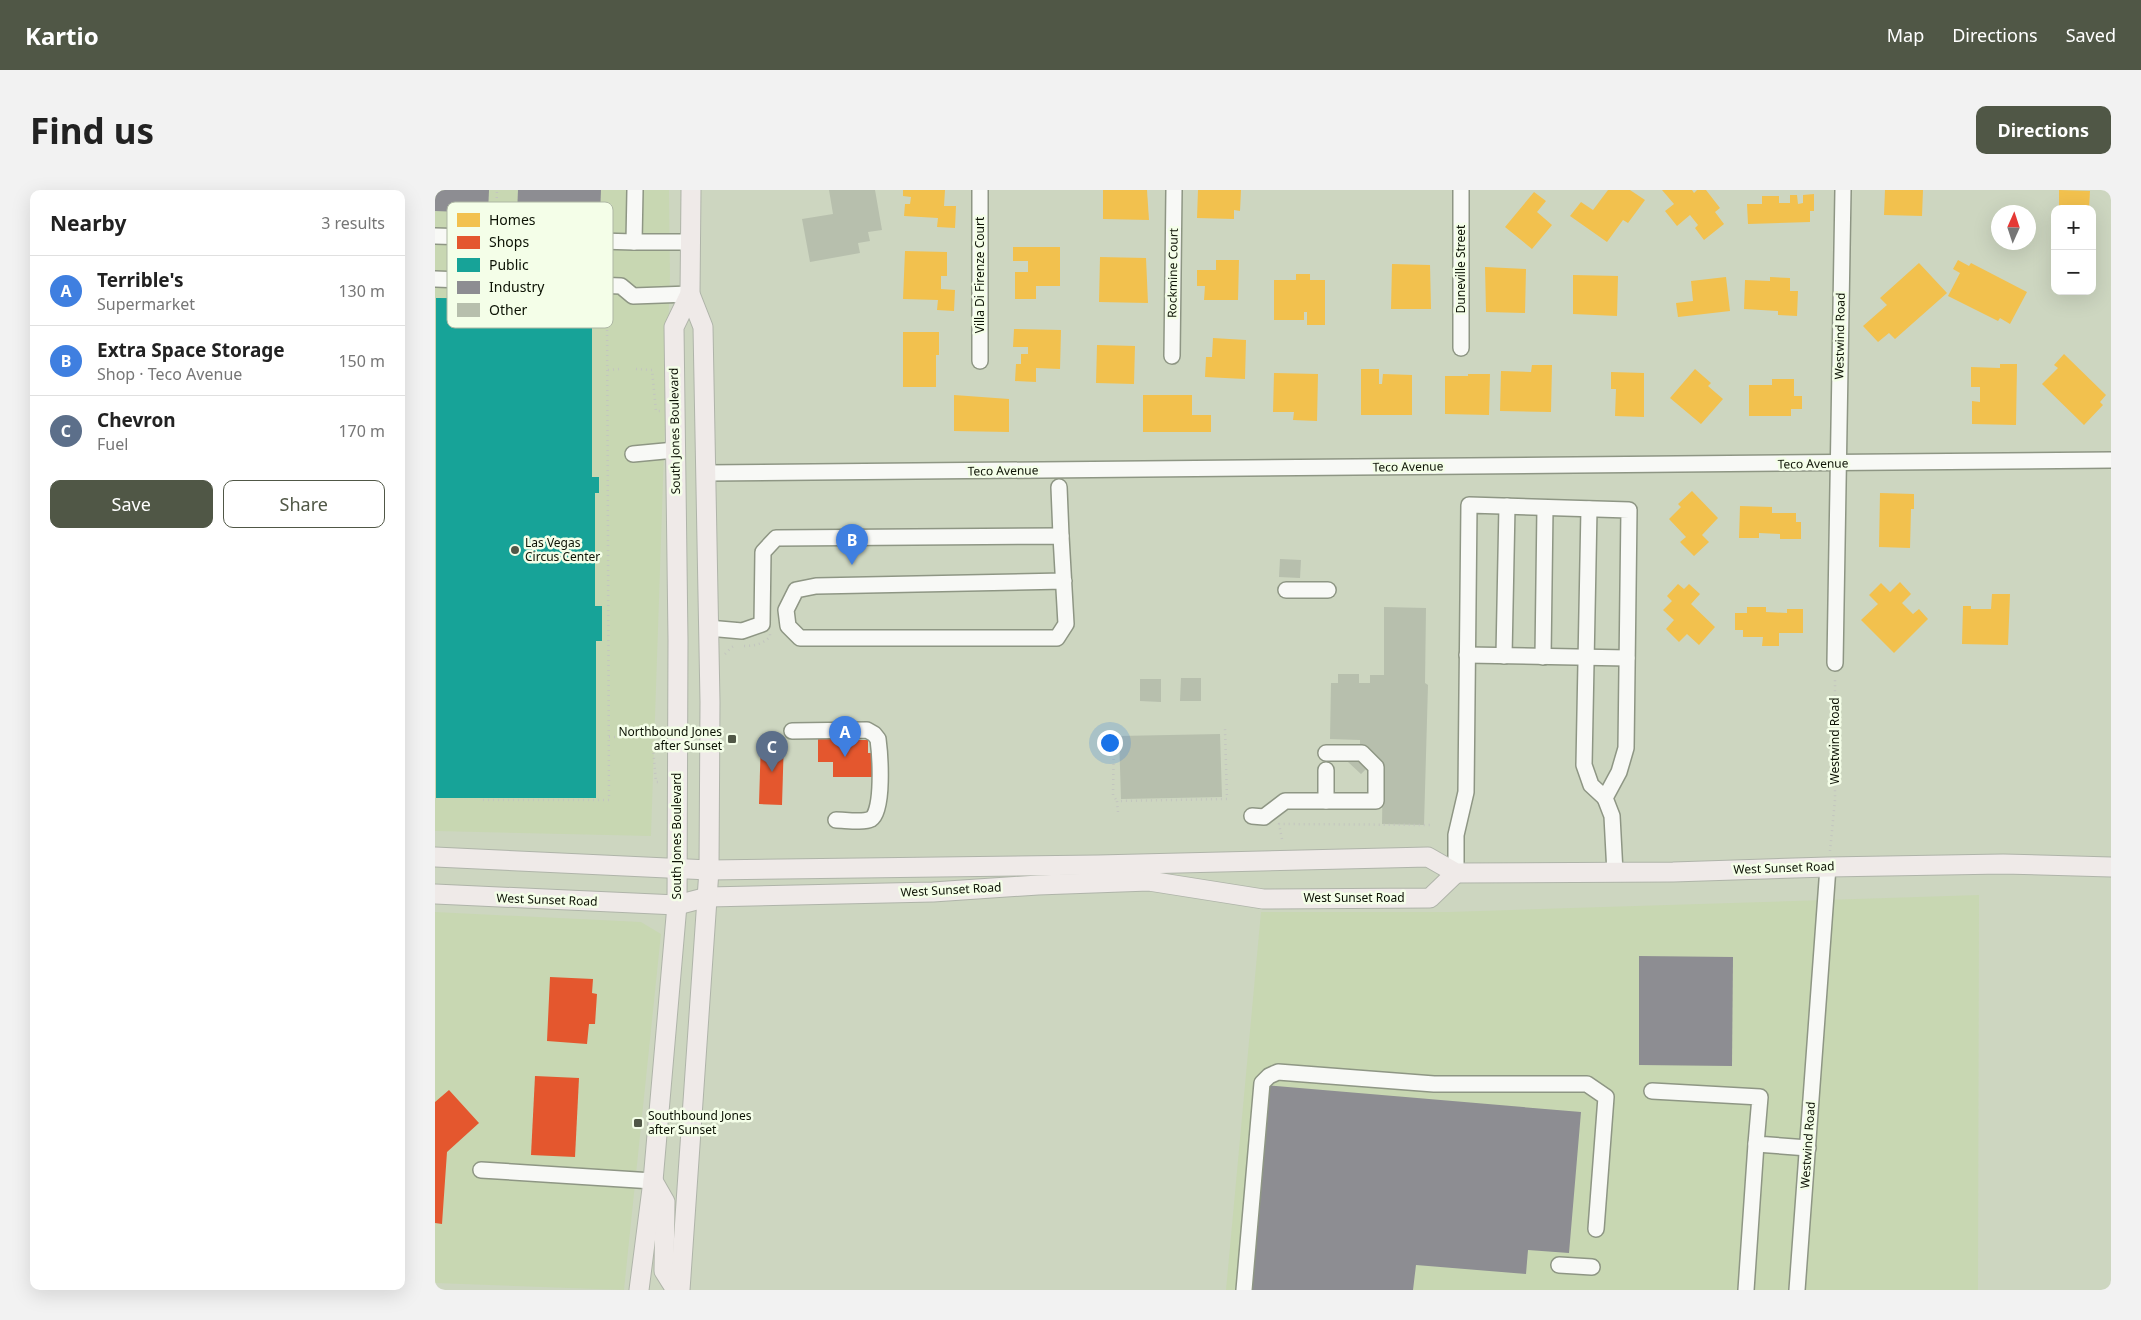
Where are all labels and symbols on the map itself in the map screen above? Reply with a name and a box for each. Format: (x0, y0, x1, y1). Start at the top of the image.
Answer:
legend (447, 202, 613, 328)
north arrow (1991, 205, 2036, 250)
text: Homes (489, 210, 536, 229)
street label: Villa Di Firenze Court (971, 216, 988, 333)
street label: Duneville Street (1452, 224, 1469, 313)
street label: Rockmine Court (1163, 227, 1182, 318)
text: Shops (489, 232, 529, 251)
text: Public (489, 255, 529, 274)
text: Industry (489, 277, 545, 296)
street label: Westwind Road (1830, 292, 1849, 380)
text: Other (489, 300, 528, 319)
street label: South Jones Boulevard (665, 367, 684, 495)
street label: Teco Avenue (1777, 454, 1849, 473)
street label: Teco Avenue (1372, 457, 1444, 476)
street label: Teco Avenue (967, 461, 1039, 480)
pin: B (836, 524, 868, 565)
place label: Las Vegas Circus Center (525, 534, 600, 565)
marker: Las Vegas Circus Center (509, 544, 521, 556)
street label: Westwind Road (1826, 697, 1843, 785)
pin: A (829, 716, 861, 757)
place label: Northbound Jones after Sunset (618, 723, 723, 754)
your location (1097, 730, 1123, 756)
pin: C (756, 731, 788, 772)
marker: Northbound Jones after Sunset (726, 733, 738, 745)
street label: South Jones Boulevard (668, 773, 685, 899)
street label: West Sunset Road (1733, 857, 1835, 878)
street label: West Sunset Road (900, 878, 1002, 901)
street label: West Sunset Road (496, 889, 598, 910)
street label: West Sunset Road (1303, 889, 1405, 906)
street label: Westwind Road (1796, 1101, 1819, 1189)
place label: Southbound Jones after Sunset (648, 1107, 752, 1138)
marker: Southbound Jones after Sunset (632, 1117, 644, 1129)

